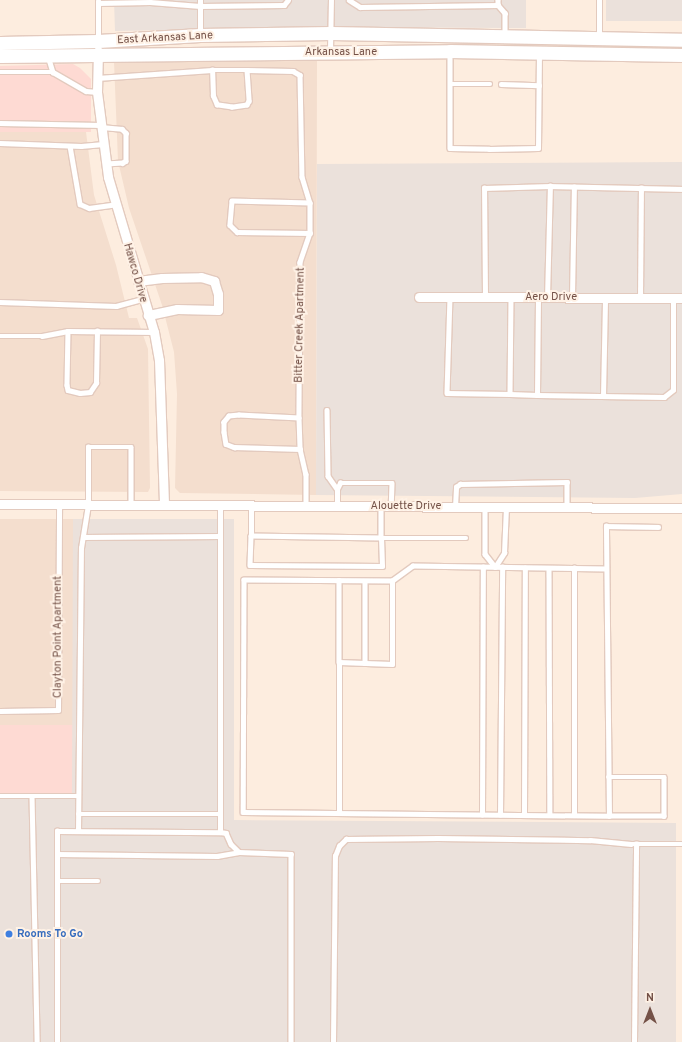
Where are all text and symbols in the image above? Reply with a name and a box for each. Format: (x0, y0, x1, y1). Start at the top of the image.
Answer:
street label: East Arkansas Lane (117, 29, 213, 47)
street label: Arkansas Lane (305, 45, 377, 59)
street label: Hawco Drive (120, 242, 150, 304)
street label: Bitter Creek Apartment (292, 267, 308, 383)
street label: Aero Drive (525, 290, 577, 304)
street label: Alouette Drive (370, 499, 442, 513)
street label: Clayton Point Apartment (51, 576, 65, 698)
place label: Rooms To Go (17, 927, 83, 941)
marker: Rooms To Go (4, 929, 14, 939)
north arrow (630, 990, 670, 1030)
text: N (646, 991, 654, 1005)

